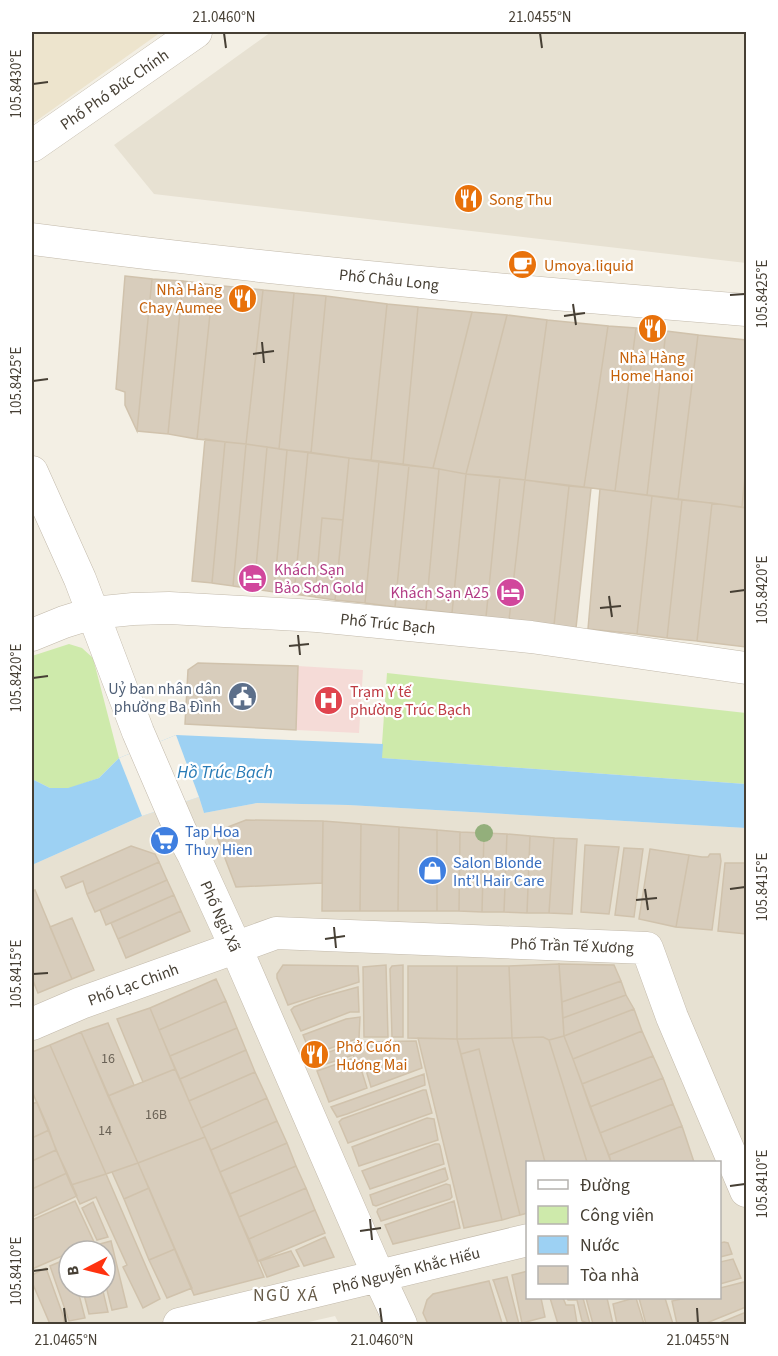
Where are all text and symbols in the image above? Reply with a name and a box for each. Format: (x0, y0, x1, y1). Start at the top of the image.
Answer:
text: 21.0460°N (192, 7, 256, 28)
text: 21.0455°N (508, 7, 572, 28)
street label: Phố Phó Đức Chính (56, 44, 173, 135)
text: 105.8430°E (6, 50, 27, 118)
restaurant icon: Song Thu (452, 183, 484, 215)
place label: Song Thu (489, 189, 552, 211)
cafe icon: Umoya.liquid (507, 249, 539, 281)
place label: Umoya.liquid (544, 255, 634, 277)
text: 105.8425°E (752, 260, 773, 328)
street label: Phố Châu Long (338, 264, 440, 296)
place label: Nhà Hàng Chay Aumee (139, 279, 222, 319)
restaurant icon: Nhà Hàng Chay Aumee (227, 282, 259, 314)
restaurant icon: Nhà Hàng Home Hanoi (636, 313, 668, 345)
text: 105.8425°E (6, 347, 27, 415)
place label: Nhà Hàng Home Hanoi (610, 347, 694, 387)
text: 105.8420°E (752, 556, 773, 624)
place label: Khách Sạn Bảo Sơn Gold (274, 559, 364, 599)
hotel icon: Khách Sạn Bảo Sơn Gold (237, 562, 269, 594)
hotel icon: Khách Sạn A25 (494, 576, 526, 608)
place label: Khách Sạn A25 (391, 582, 489, 604)
street label: Phố Trúc Bạch (339, 608, 437, 640)
text: 105.8420°E (6, 644, 27, 712)
place label: Uỷ ban nhân dân phường Ba Đình (108, 678, 221, 718)
public building icon: Uỷ ban nhân dân phường Ba Đình (226, 681, 258, 713)
place label: Trạm Y tế phường Trúc Bạch (350, 681, 471, 721)
hospital icon: Trạm Y tế phường Trúc Bạch (313, 684, 345, 716)
water label: Hồ Trúc Bạch (177, 760, 273, 785)
place label: Tap Hoa Thuy Hien (185, 821, 253, 861)
supermarket icon: Tap Hoa Thuy Hien (148, 824, 180, 856)
place label: Salon Blonde Int’l Hair Care (453, 852, 544, 892)
text: 105.8415°E (752, 853, 773, 921)
shop icon: Salon Blonde Int’l Hair Care (416, 855, 448, 887)
street label: Phố Ngũ Xã (195, 877, 246, 956)
street label: Phố Trần Tế Xương (510, 933, 634, 959)
text: 105.8415°E (6, 940, 27, 1008)
street label: Phố Lạc Chinh (85, 958, 182, 1012)
place label: Phở Cuốn Hương Mai (336, 1036, 407, 1076)
restaurant icon: Phở Cuốn Hương Mai (299, 1039, 331, 1071)
house number: 16 (101, 1049, 115, 1069)
house number: 16B (145, 1105, 167, 1125)
house number: 14 (98, 1121, 112, 1141)
text: 105.8410°E (752, 1150, 773, 1218)
legend (526, 1161, 721, 1299)
text: Đường (580, 1173, 630, 1198)
text: Công viên (580, 1203, 654, 1228)
text: Nước (580, 1233, 619, 1258)
text: 105.8410°E (6, 1237, 27, 1305)
north arrow (57, 1239, 117, 1299)
street label: Phố Nguyễn Khắc Hiếu (330, 1242, 482, 1300)
text: Tòa nhà (580, 1263, 639, 1288)
text: B (62, 1264, 85, 1277)
district label: NGŨ XÁ (253, 1283, 319, 1308)
text: 21.0465°N (34, 1330, 98, 1351)
text: 21.0460°N (350, 1330, 414, 1351)
text: 21.0455°N (666, 1330, 730, 1351)

